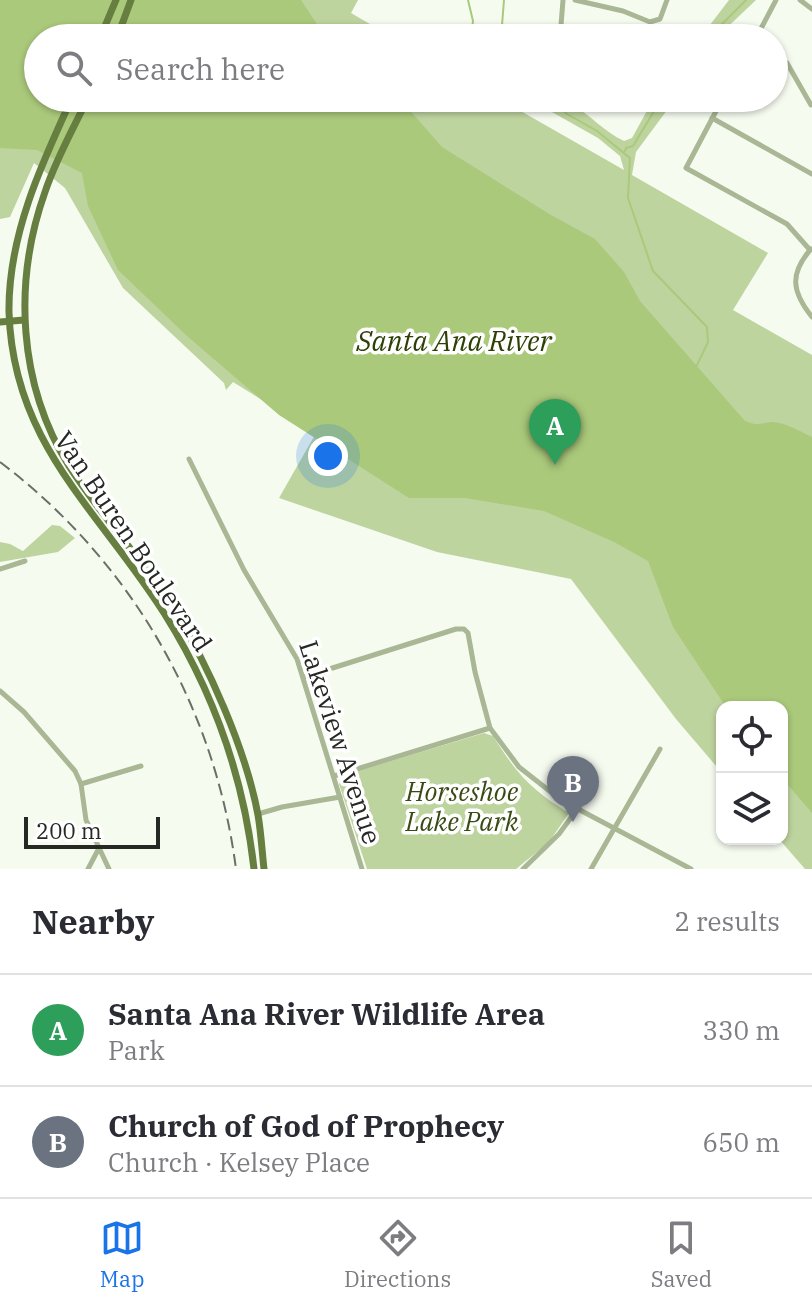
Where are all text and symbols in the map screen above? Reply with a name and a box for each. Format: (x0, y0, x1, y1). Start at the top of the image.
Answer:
search box (24, 24, 788, 112)
icon: search (52, 46, 96, 90)
text: Search here (116, 49, 285, 88)
water label: Santa Ana River (355, 322, 553, 359)
pin: A (529, 399, 581, 465)
street label: Van Buren Boulevard (48, 424, 220, 658)
your location (308, 436, 348, 476)
street label: Lakeview Avenue (292, 636, 390, 848)
map controls (716, 701, 788, 845)
button: locate (716, 701, 788, 773)
pin: B (547, 756, 599, 822)
button: layers (716, 773, 788, 845)
park label: Horseshoe Lake Park (404, 774, 519, 838)
scale bar (24, 813, 160, 849)
text: 200 m (36, 816, 102, 845)
text: Nearby (32, 899, 154, 943)
text: 2 results (674, 904, 780, 938)
text: Santa Ana River Wildlife Area (108, 994, 545, 1033)
text: A (49, 1013, 67, 1047)
text: 330 m (702, 1013, 780, 1047)
text: Park (108, 1033, 165, 1067)
text: Church of God of Prophecy (108, 1106, 504, 1145)
text: B (49, 1125, 67, 1159)
text: 650 m (702, 1125, 780, 1159)
text: Church · Kelsey Place (108, 1145, 370, 1179)
tab: Map (100, 1216, 144, 1293)
tab: Directions (344, 1216, 451, 1293)
tab: Saved (651, 1216, 712, 1293)

